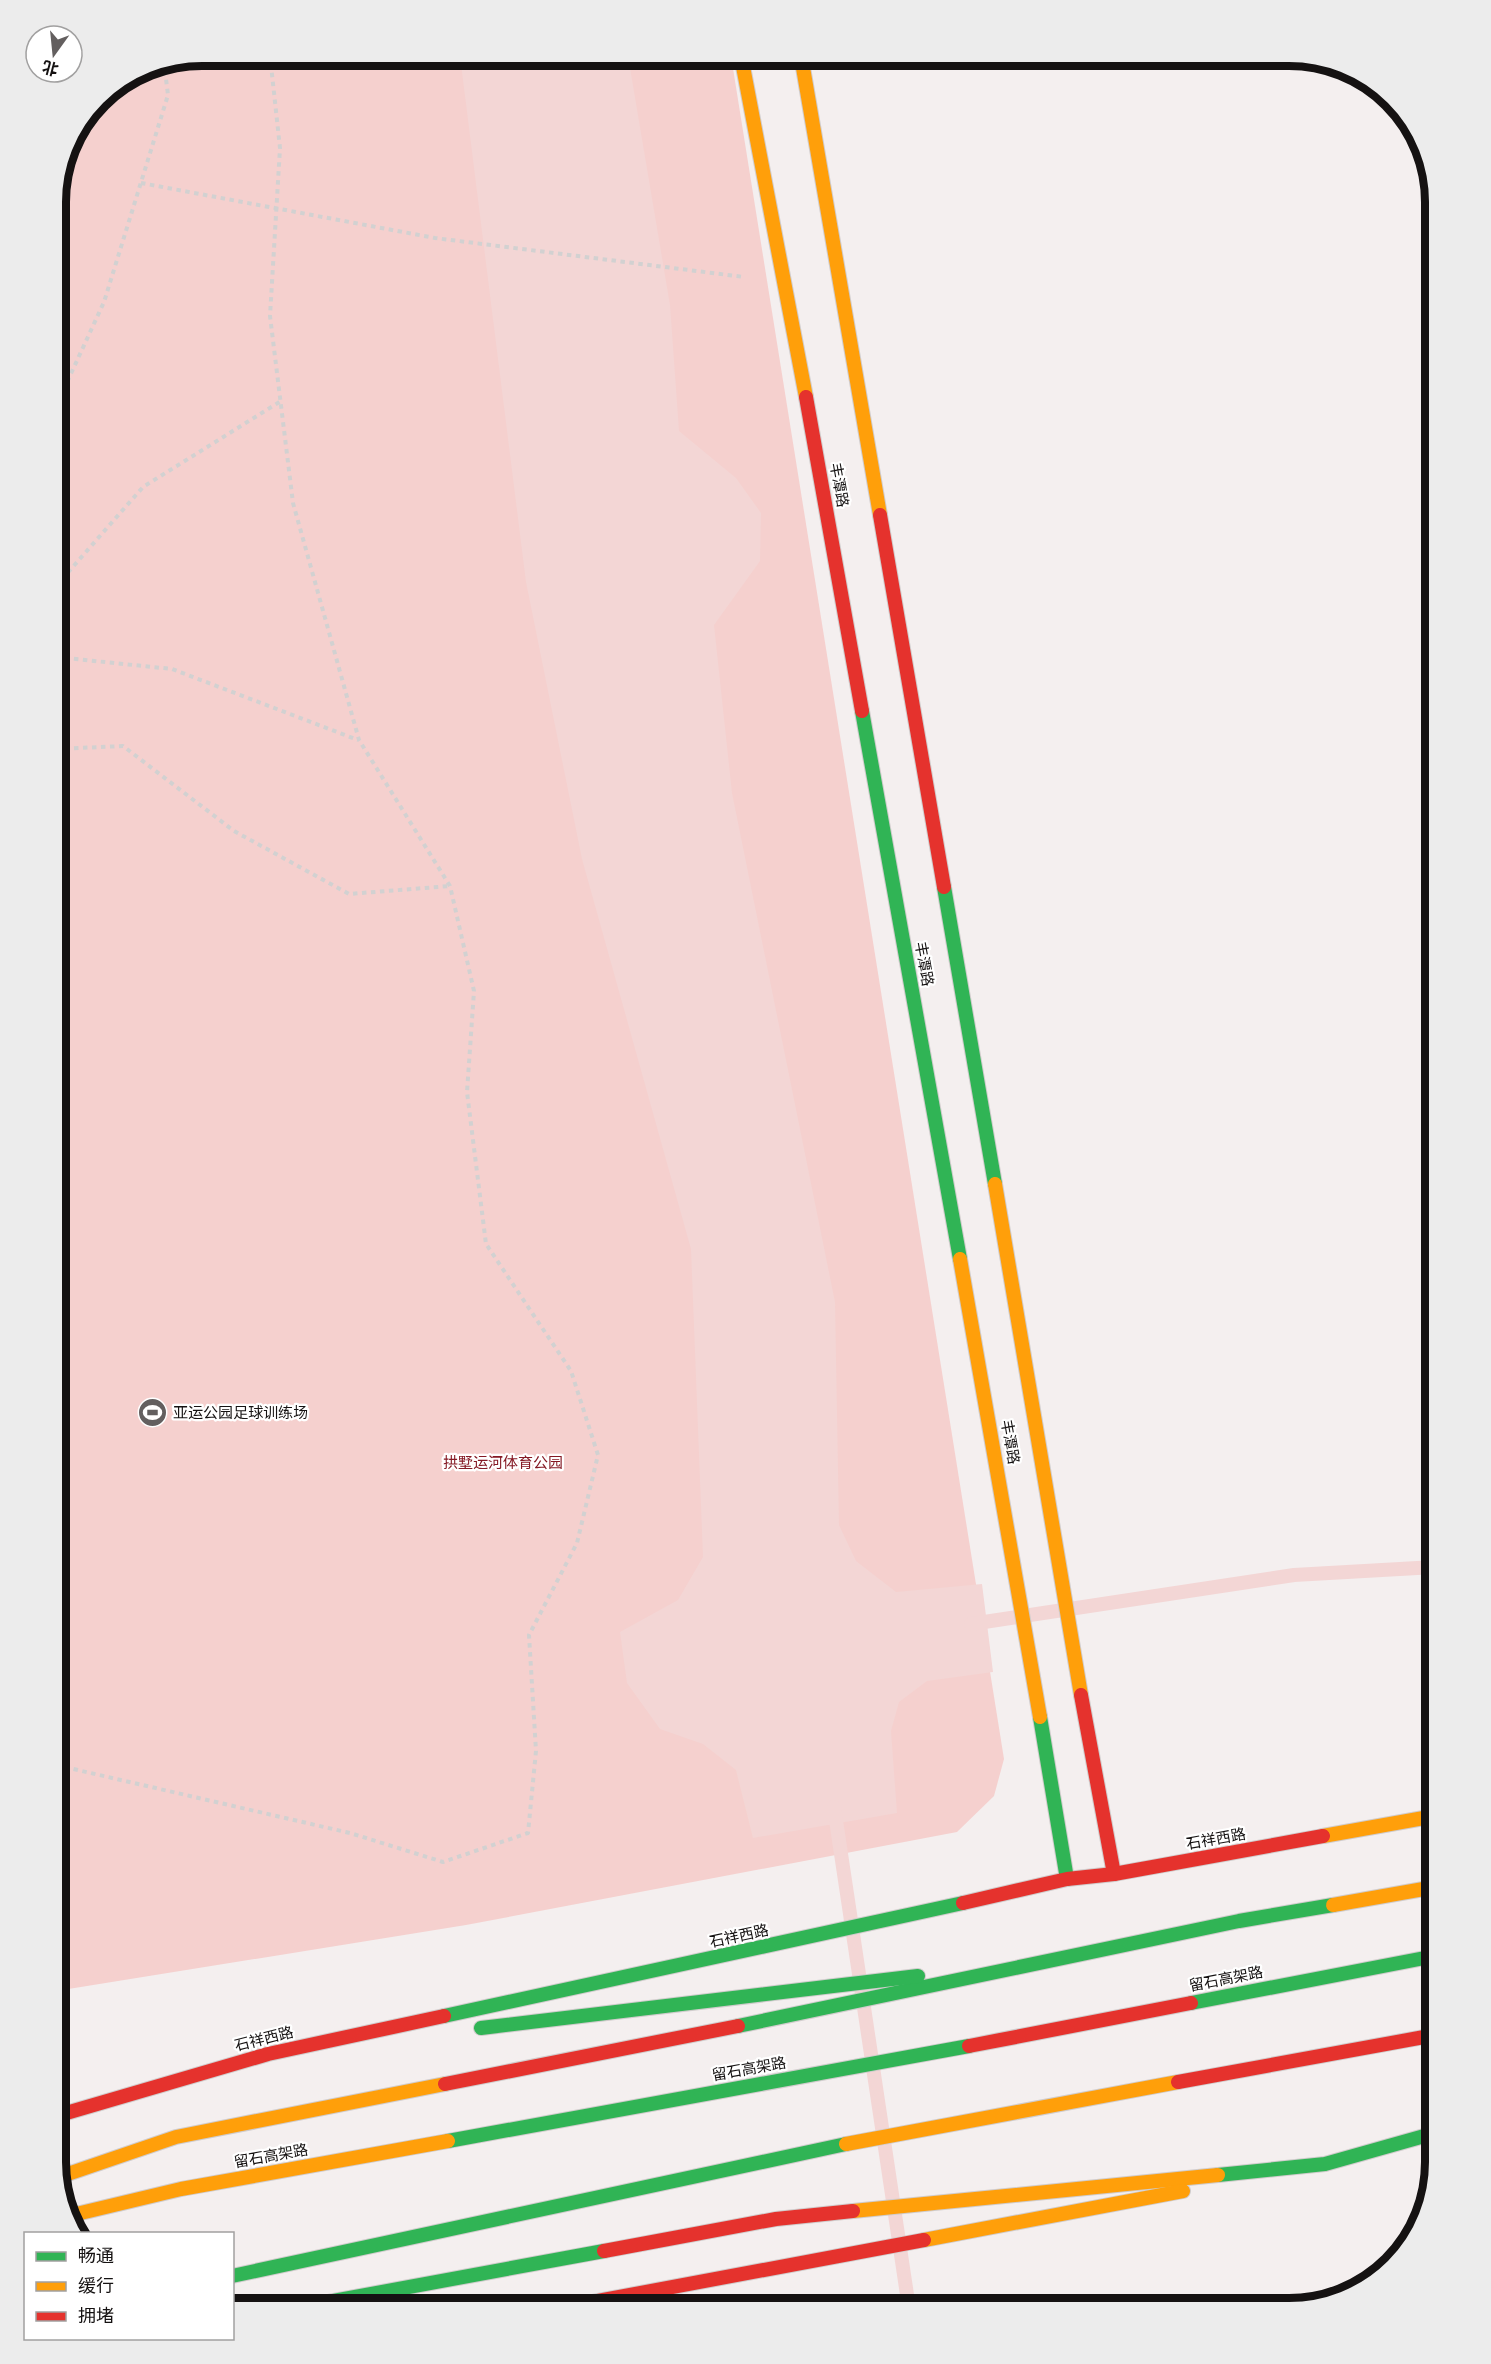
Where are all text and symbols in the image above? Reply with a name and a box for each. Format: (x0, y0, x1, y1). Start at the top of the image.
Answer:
north arrow (24, 24, 84, 84)
text: 北 (40, 58, 60, 79)
street label: 丰潭路 (827, 461, 852, 509)
street label: 丰潭路 (912, 940, 937, 988)
sports icon: 亚运公园足球训练场 (136, 1397, 168, 1429)
place label: 亚运公园足球训练场 (173, 1404, 308, 1421)
street label: 丰潭路 (998, 1418, 1023, 1466)
park label: 拱墅运河体育公园 (443, 1454, 563, 1471)
street label: 石祥西路 (1185, 1825, 1247, 1852)
street label: 石祥西路 (708, 1921, 770, 1950)
street label: 留石高架路 (1187, 1963, 1264, 1994)
street label: 石祥西路 (233, 2023, 295, 2054)
street label: 留石高架路 (710, 2054, 787, 2083)
street label: 留石高架路 (232, 2141, 309, 2170)
legend (24, 2232, 234, 2340)
text: 畅通 (78, 2245, 114, 2266)
text: 缓行 (78, 2275, 114, 2296)
text: 拥堵 (78, 2305, 114, 2326)

